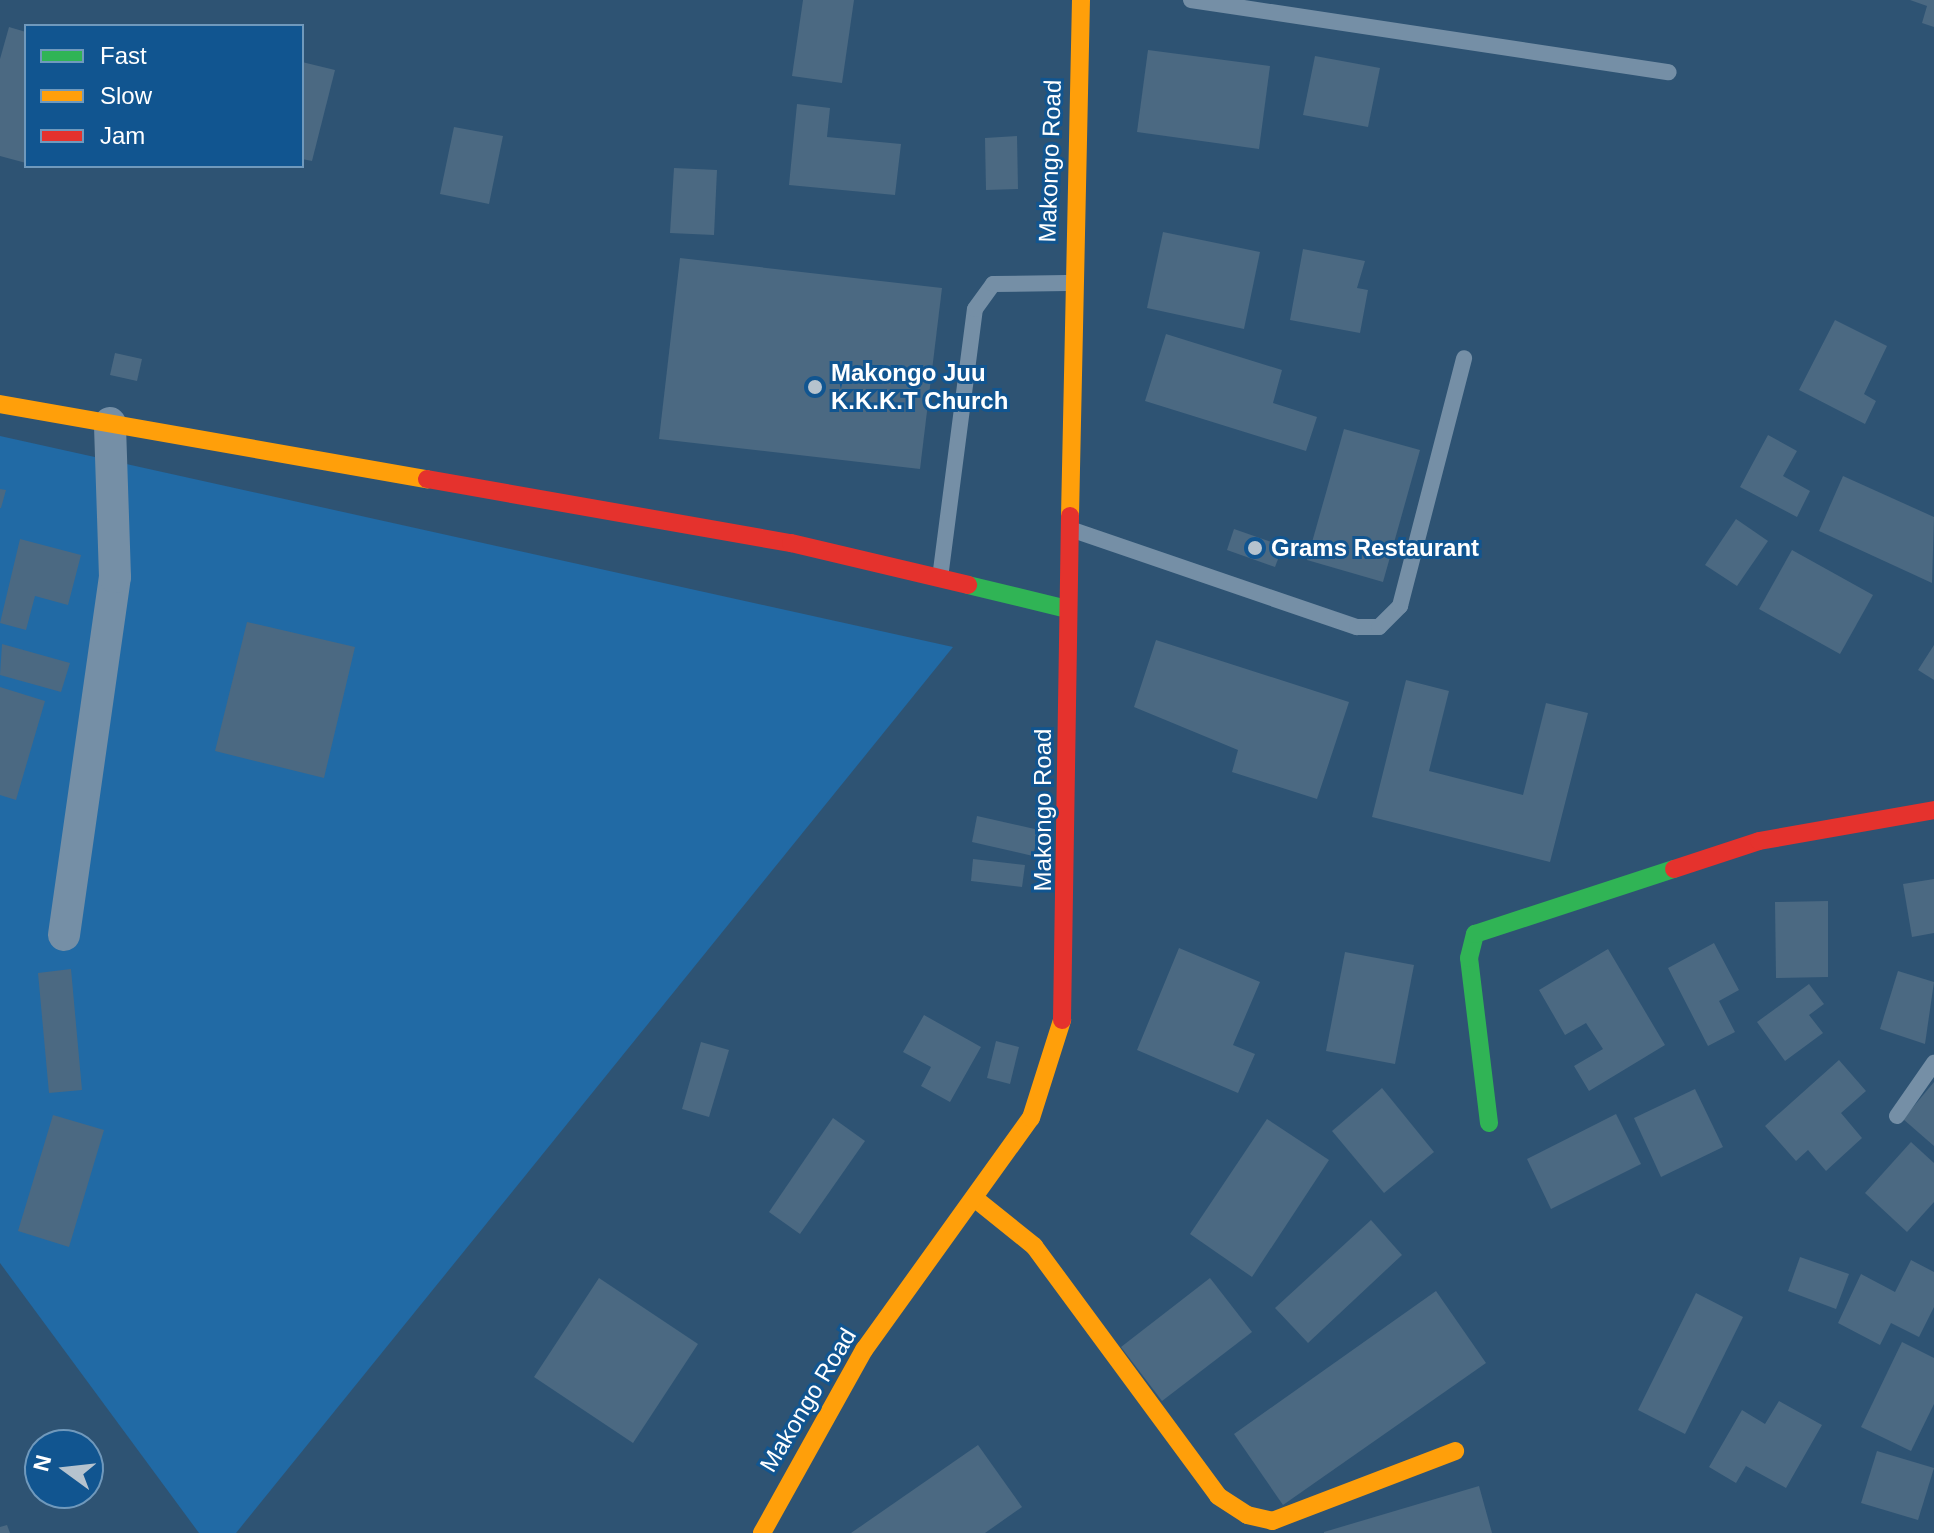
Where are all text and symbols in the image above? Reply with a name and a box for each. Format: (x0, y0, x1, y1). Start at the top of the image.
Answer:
legend (24, 24, 304, 168)
text: Fast (100, 42, 147, 69)
street label: Makongo Road (1033, 79, 1067, 243)
text: Slow (100, 82, 152, 109)
text: Jam (100, 122, 145, 149)
place label: Makongo Juu K.K.K.T Church (831, 359, 1008, 415)
marker: Makongo Juu K.K.K.T Church (806, 378, 824, 396)
place label: Grams Restaurant (1271, 534, 1479, 562)
marker: Grams Restaurant (1246, 539, 1264, 557)
street label: Makongo Road (1029, 729, 1057, 891)
street label: Makongo Road (754, 1323, 862, 1477)
north arrow (24, 1429, 104, 1509)
text: N (28, 1452, 56, 1474)

